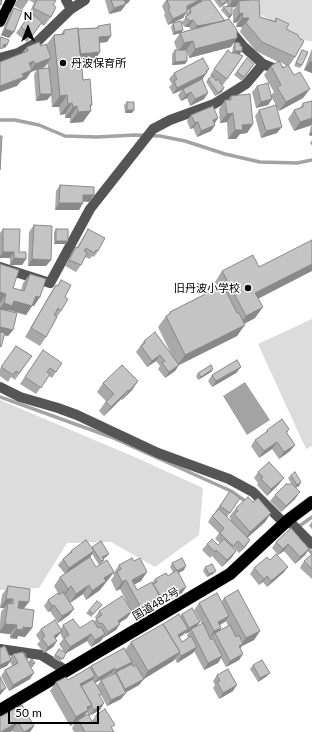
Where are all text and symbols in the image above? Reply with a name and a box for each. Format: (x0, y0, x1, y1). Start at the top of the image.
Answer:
north arrow (8, 8, 48, 48)
text: N (24, 9, 32, 22)
place label: 丹波保育所 (71, 56, 126, 70)
marker: 丹波保育所 (58, 58, 68, 68)
place label: 旧丹波小学校 (174, 281, 240, 295)
marker: 旧丹波小学校 (243, 283, 253, 293)
street label: 国道482号 (130, 585, 182, 623)
scale bar (10, 698, 101, 724)
text: 50 m (15, 705, 42, 720)

